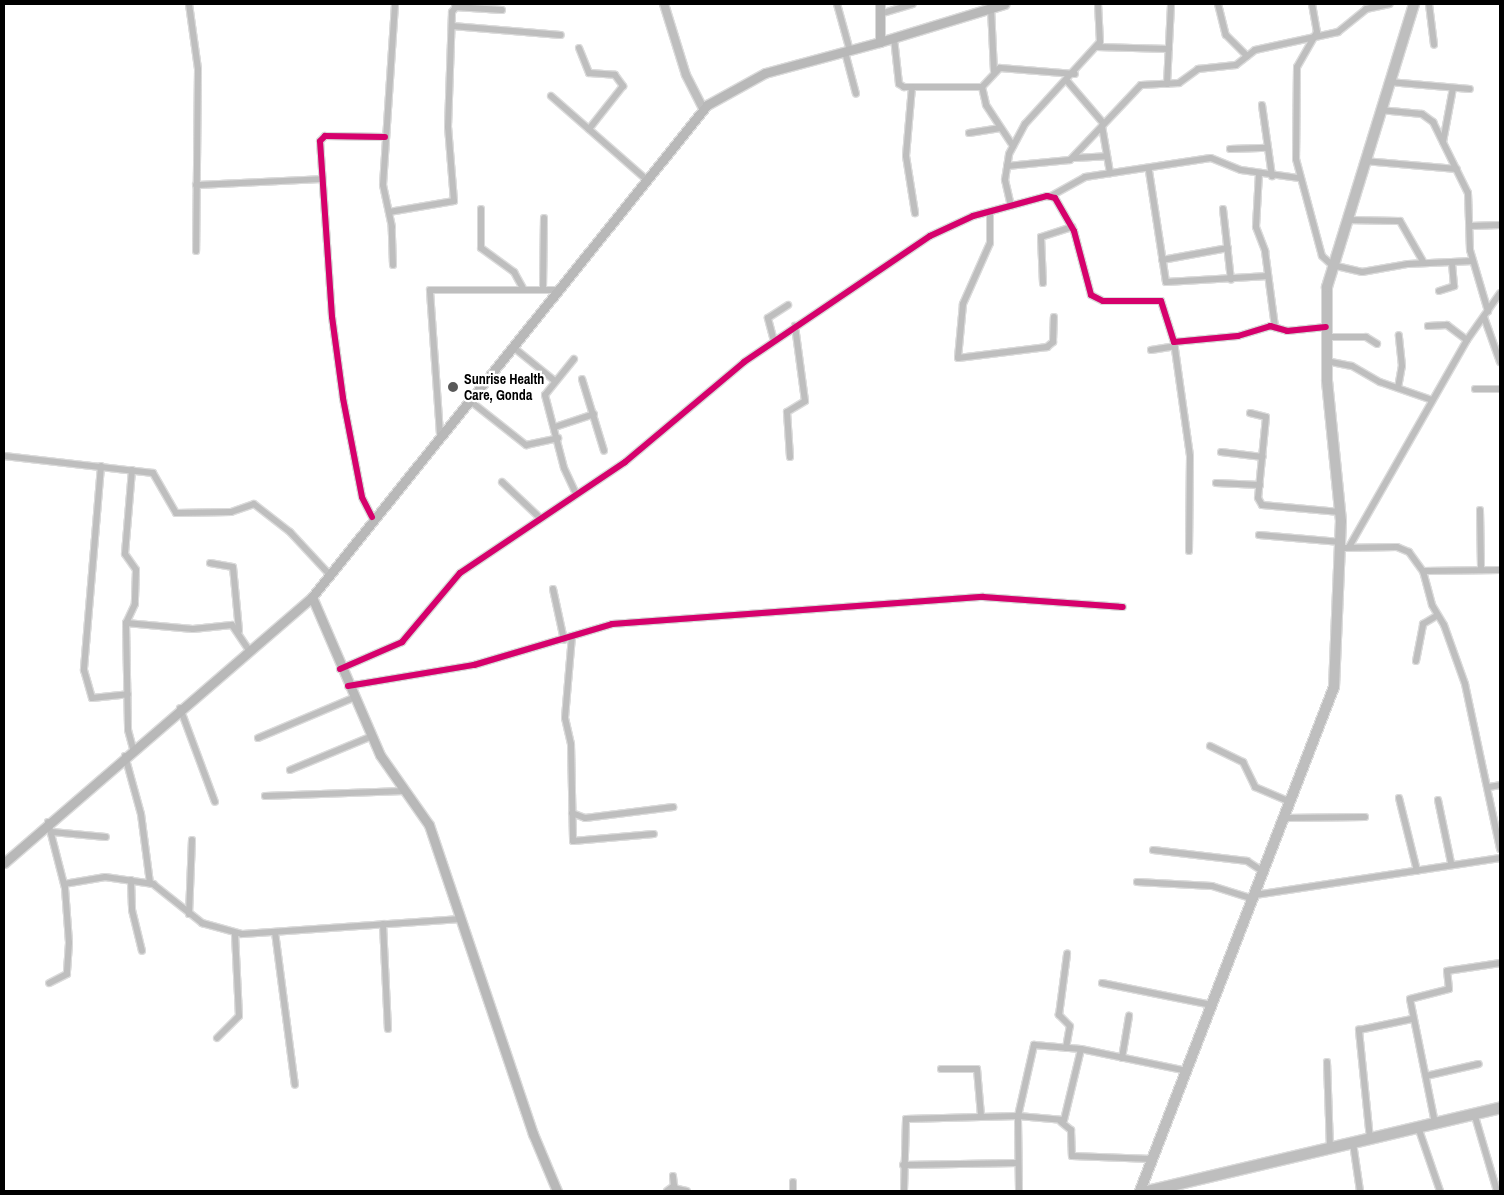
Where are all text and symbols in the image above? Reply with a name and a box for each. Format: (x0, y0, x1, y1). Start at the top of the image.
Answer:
place label: Sunrise Health Care, Gonda (464, 371, 544, 404)
marker: Sunrise Health Care, Gonda (446, 380, 460, 394)

